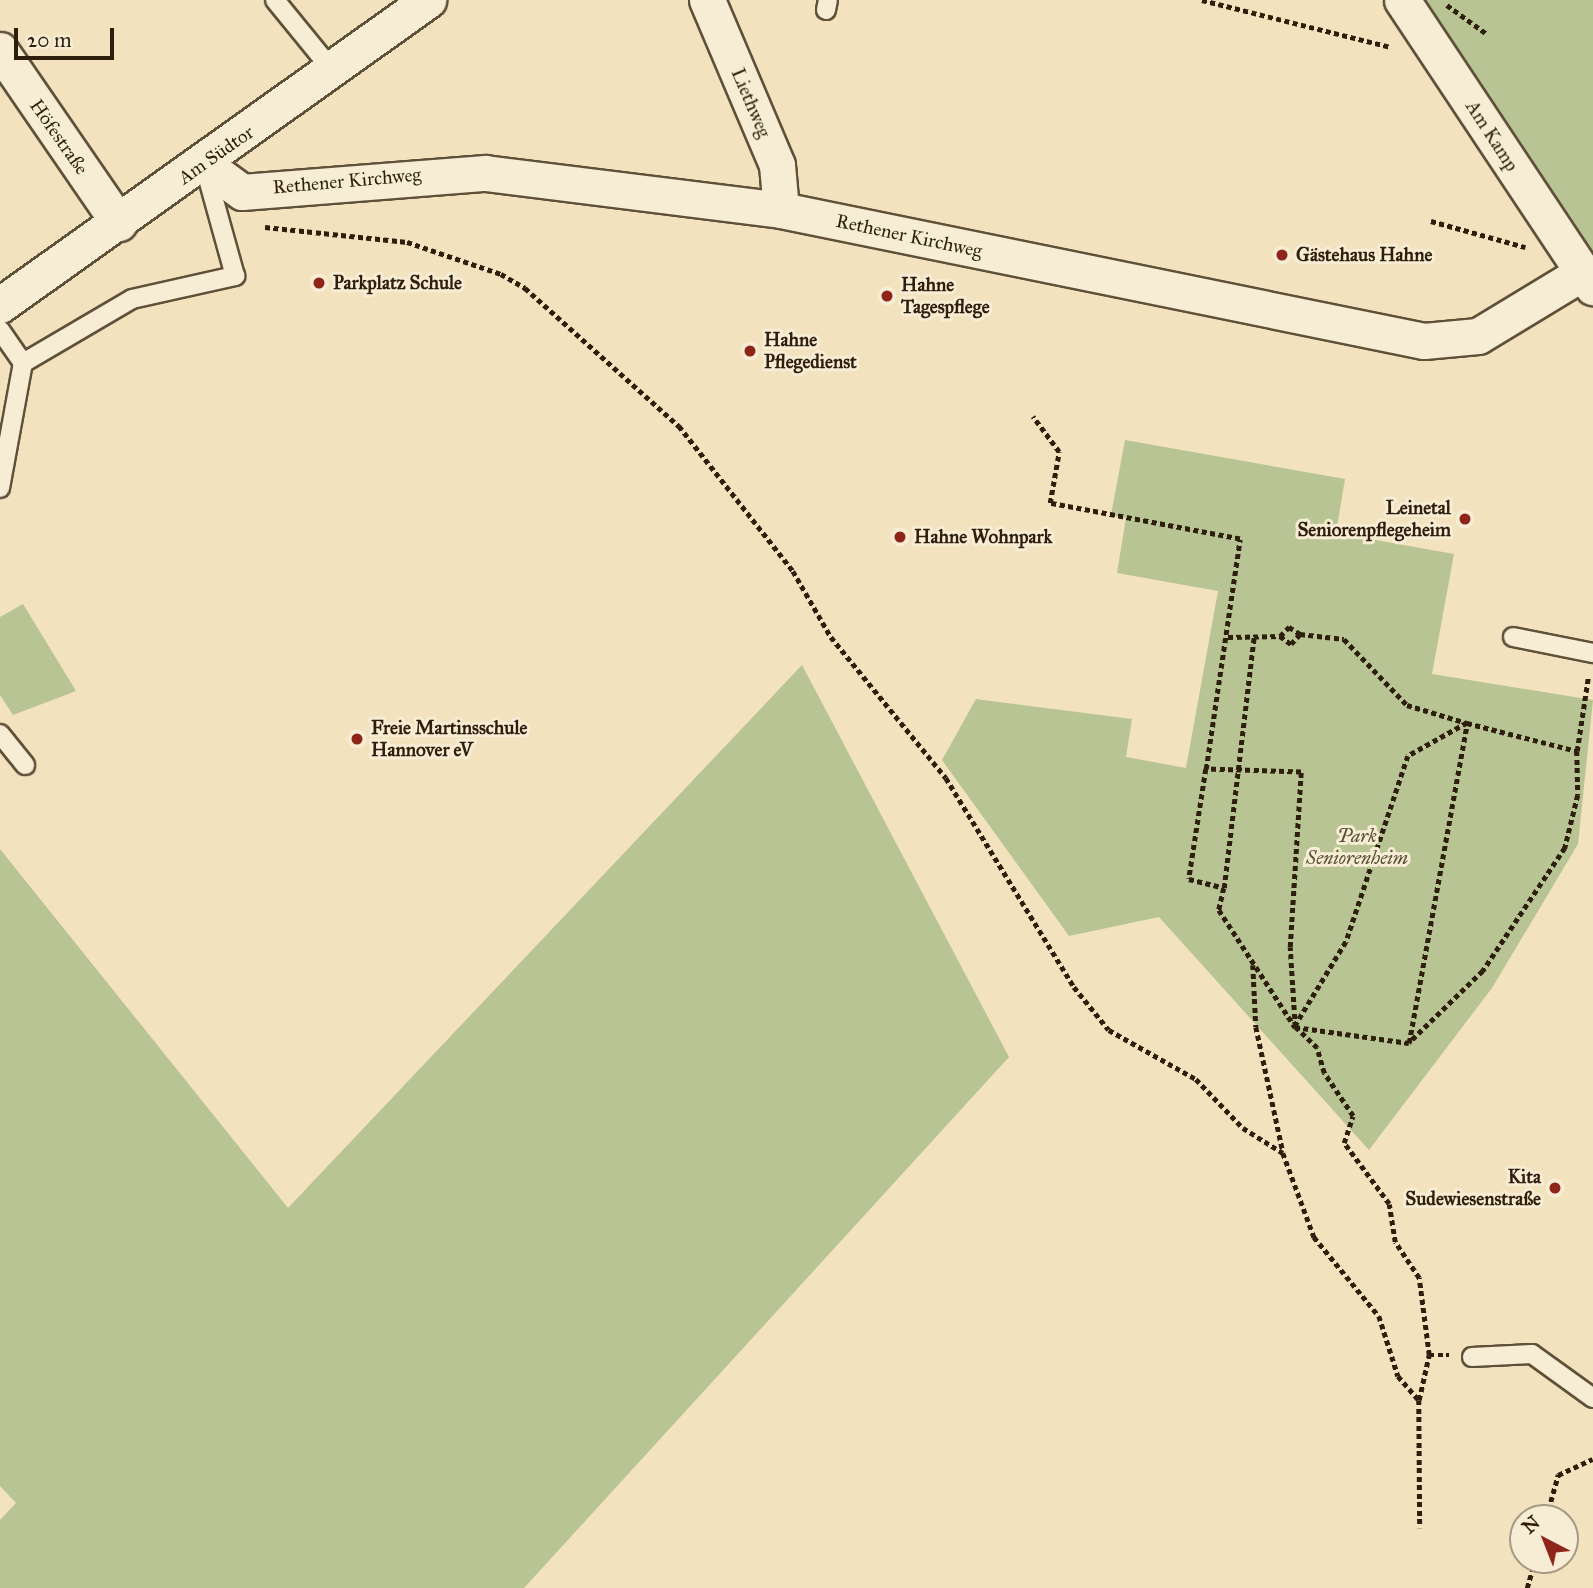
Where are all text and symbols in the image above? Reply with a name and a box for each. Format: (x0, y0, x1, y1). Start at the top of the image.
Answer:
scale bar (18, 14, 117, 58)
text: 20 m (27, 27, 72, 53)
street label: Liethweg (726, 65, 776, 141)
street label: Höfestraße (25, 95, 93, 179)
street label: Am Kamp (1461, 96, 1523, 176)
street label: Am Südtor (174, 121, 258, 189)
street label: Rethener Kirchweg (272, 163, 422, 199)
street label: Rethener Kirchweg (834, 209, 984, 263)
place label: Gästehaus Hahne (1296, 244, 1432, 266)
marker: Gästehaus Hahne (1274, 247, 1290, 263)
place label: Parkplatz Schule (333, 272, 462, 294)
place label: Hahne Tagespflege (901, 274, 990, 318)
marker: Parkplatz Schule (311, 275, 327, 291)
marker: Hahne Tagespflege (879, 288, 895, 304)
place label: Hahne Pflegedienst (764, 329, 857, 373)
marker: Hahne Pflegedienst (742, 343, 758, 359)
place label: Leinetal Seniorenpflegeheim (1297, 497, 1451, 541)
marker: Leinetal Seniorenpflegeheim (1457, 511, 1473, 527)
place label: Hahne Wohnpark (914, 526, 1052, 548)
marker: Hahne Wohnpark (892, 529, 908, 545)
place label: Freie Martinsschule Hannover eV (371, 717, 527, 761)
marker: Freie Martinsschule Hannover eV (349, 731, 365, 747)
park label: Park Seniorenheim (1306, 825, 1408, 869)
place label: Kita Sudewiesenstraße (1405, 1166, 1541, 1210)
marker: Kita Sudewiesenstraße (1547, 1180, 1563, 1196)
north arrow (1509, 1504, 1579, 1574)
text: N (1517, 1511, 1545, 1538)

